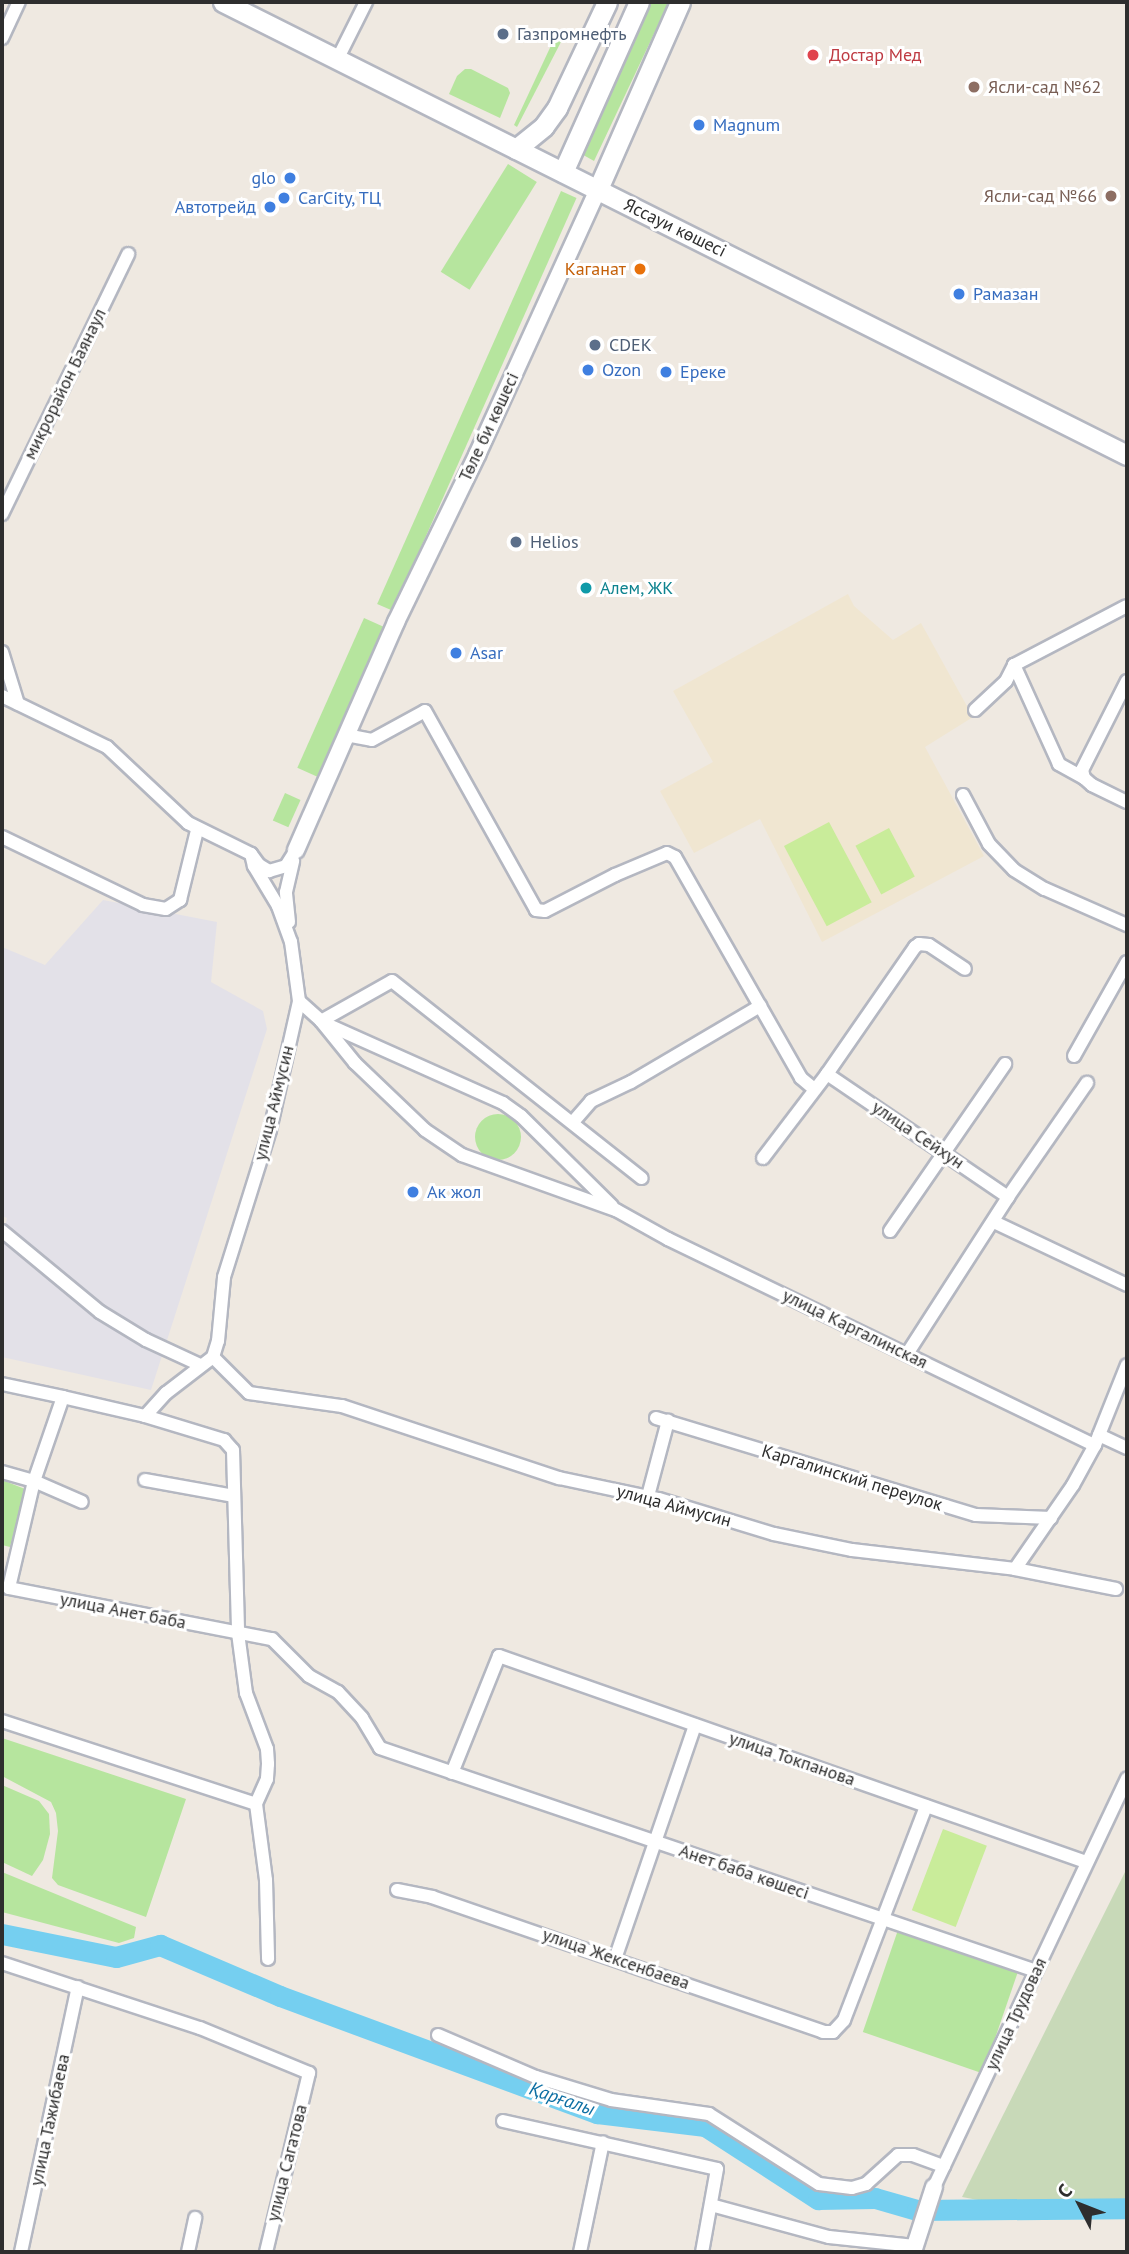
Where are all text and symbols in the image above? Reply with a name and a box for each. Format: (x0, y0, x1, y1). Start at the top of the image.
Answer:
place label: Газпромнефть (517, 23, 627, 45)
marker: Газпромнефть (495, 26, 511, 42)
place label: Достар Мед (829, 44, 921, 66)
marker: Достар Мед (803, 45, 823, 65)
place label: Ясли-сад №62 (988, 76, 1101, 98)
marker: Ясли-сад №62 (966, 79, 982, 95)
place label: Magnum (713, 114, 780, 136)
marker: Magnum (691, 117, 707, 133)
place label: glo (251, 167, 276, 189)
marker: glo (282, 170, 298, 186)
place label: Ясли-сад №66 (984, 185, 1097, 207)
place label: CarCity, ТЦ (298, 187, 383, 209)
marker: Ясли-сад №66 (1103, 188, 1119, 204)
marker: CarCity, ТЦ (276, 190, 292, 206)
street label: Яссауи көшесі (620, 194, 730, 262)
place label: Автотрейд (175, 196, 256, 218)
marker: Автотрейд (262, 199, 278, 215)
place label: Каганат (565, 258, 626, 280)
marker: Каганат (632, 261, 648, 277)
place label: Рамазан (973, 283, 1039, 305)
marker: Рамазан (951, 286, 967, 302)
street label: микрорайон Баянаул (19, 305, 111, 463)
place label: CDEK (609, 334, 652, 356)
marker: CDEK (587, 337, 603, 353)
place label: Ozon (602, 359, 641, 381)
place label: Ереке (680, 361, 726, 383)
marker: Ozon (580, 362, 596, 378)
marker: Ереке (658, 364, 674, 380)
street label: Төле би көшесі (454, 369, 524, 485)
place label: Helios (530, 531, 579, 553)
marker: Helios (508, 534, 524, 550)
place label: Алем, ЖК (600, 577, 675, 599)
marker: Алем, ЖК (578, 580, 594, 596)
place label: Asar (470, 642, 503, 664)
marker: Asar (448, 645, 464, 661)
street label: улица Аймусин (249, 1043, 299, 1163)
street label: улица Сейхун (868, 1096, 968, 1174)
place label: Ак жол (427, 1181, 481, 1203)
marker: Ак жол (405, 1184, 421, 1200)
street label: улица Каргалинская (779, 1285, 931, 1373)
street label: Каргалинский переулок (759, 1440, 945, 1516)
street label: улица Аймусин (614, 1480, 734, 1532)
street label: улица Анет баба (58, 1588, 188, 1634)
street label: улица Токпанова (726, 1727, 858, 1791)
street label: Анет баба көшесі (676, 1840, 812, 1904)
street label: улица Жексенбаева (540, 1924, 692, 1994)
street label: улица Трудовая (980, 1954, 1052, 2074)
street label: улица Тажибаева (25, 2052, 75, 2188)
water label: Қарғалы (526, 2077, 598, 2121)
street label: улица Сагатова (262, 2102, 312, 2224)
north arrow (1045, 2170, 1115, 2240)
text: С (1052, 2179, 1077, 2203)

